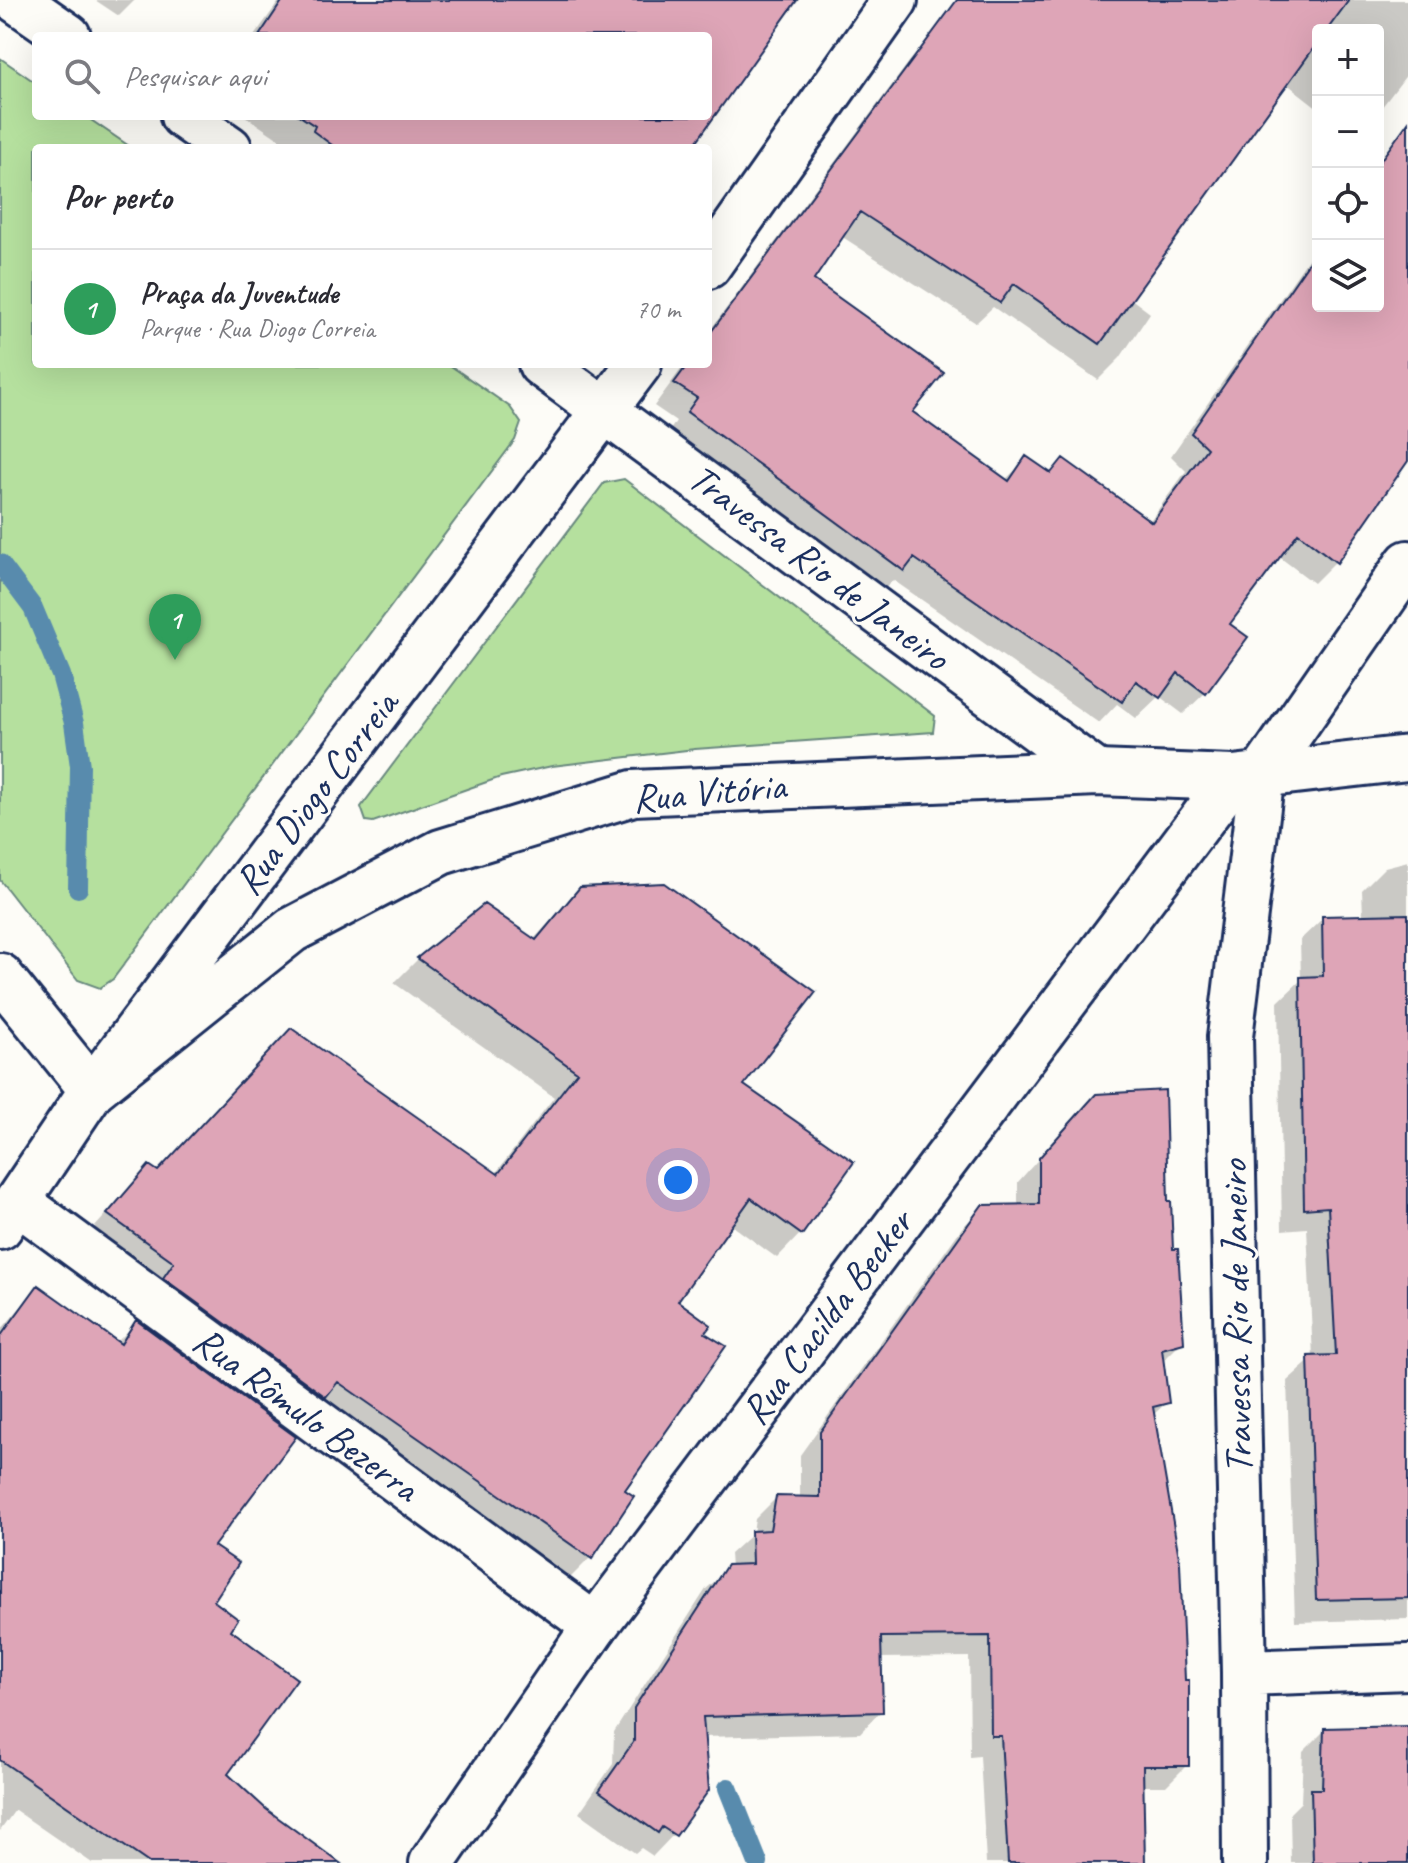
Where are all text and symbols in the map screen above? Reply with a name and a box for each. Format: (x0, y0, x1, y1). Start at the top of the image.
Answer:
map controls (1312, 24, 1384, 312)
button: + (1312, 24, 1384, 96)
search box (32, 32, 712, 120)
icon: search (60, 54, 104, 98)
text: Pesquisar aqui (124, 57, 267, 95)
button: − (1312, 96, 1384, 168)
button: locate (1312, 168, 1384, 240)
text: Por perto (64, 175, 172, 218)
button: layers (1312, 240, 1384, 312)
text: Praça da Juventude (140, 274, 338, 312)
text: 1 (84, 293, 96, 326)
text: 70 m (636, 293, 680, 326)
text: Parque · Rua Diogo Correia (140, 312, 375, 345)
street label: Travessa Rio de Janeiro (679, 453, 961, 683)
pin: 1 (149, 594, 201, 660)
street label: Rua Diogo Correia (223, 678, 411, 905)
street label: Rua Vitória (630, 760, 791, 824)
street label: Travessa Rio de Janeiro (1208, 1158, 1264, 1474)
your location (658, 1160, 698, 1200)
street label: Rua Cacilda Becker (730, 1197, 926, 1434)
street label: Rua Rômulo Bezerra (183, 1315, 431, 1514)

